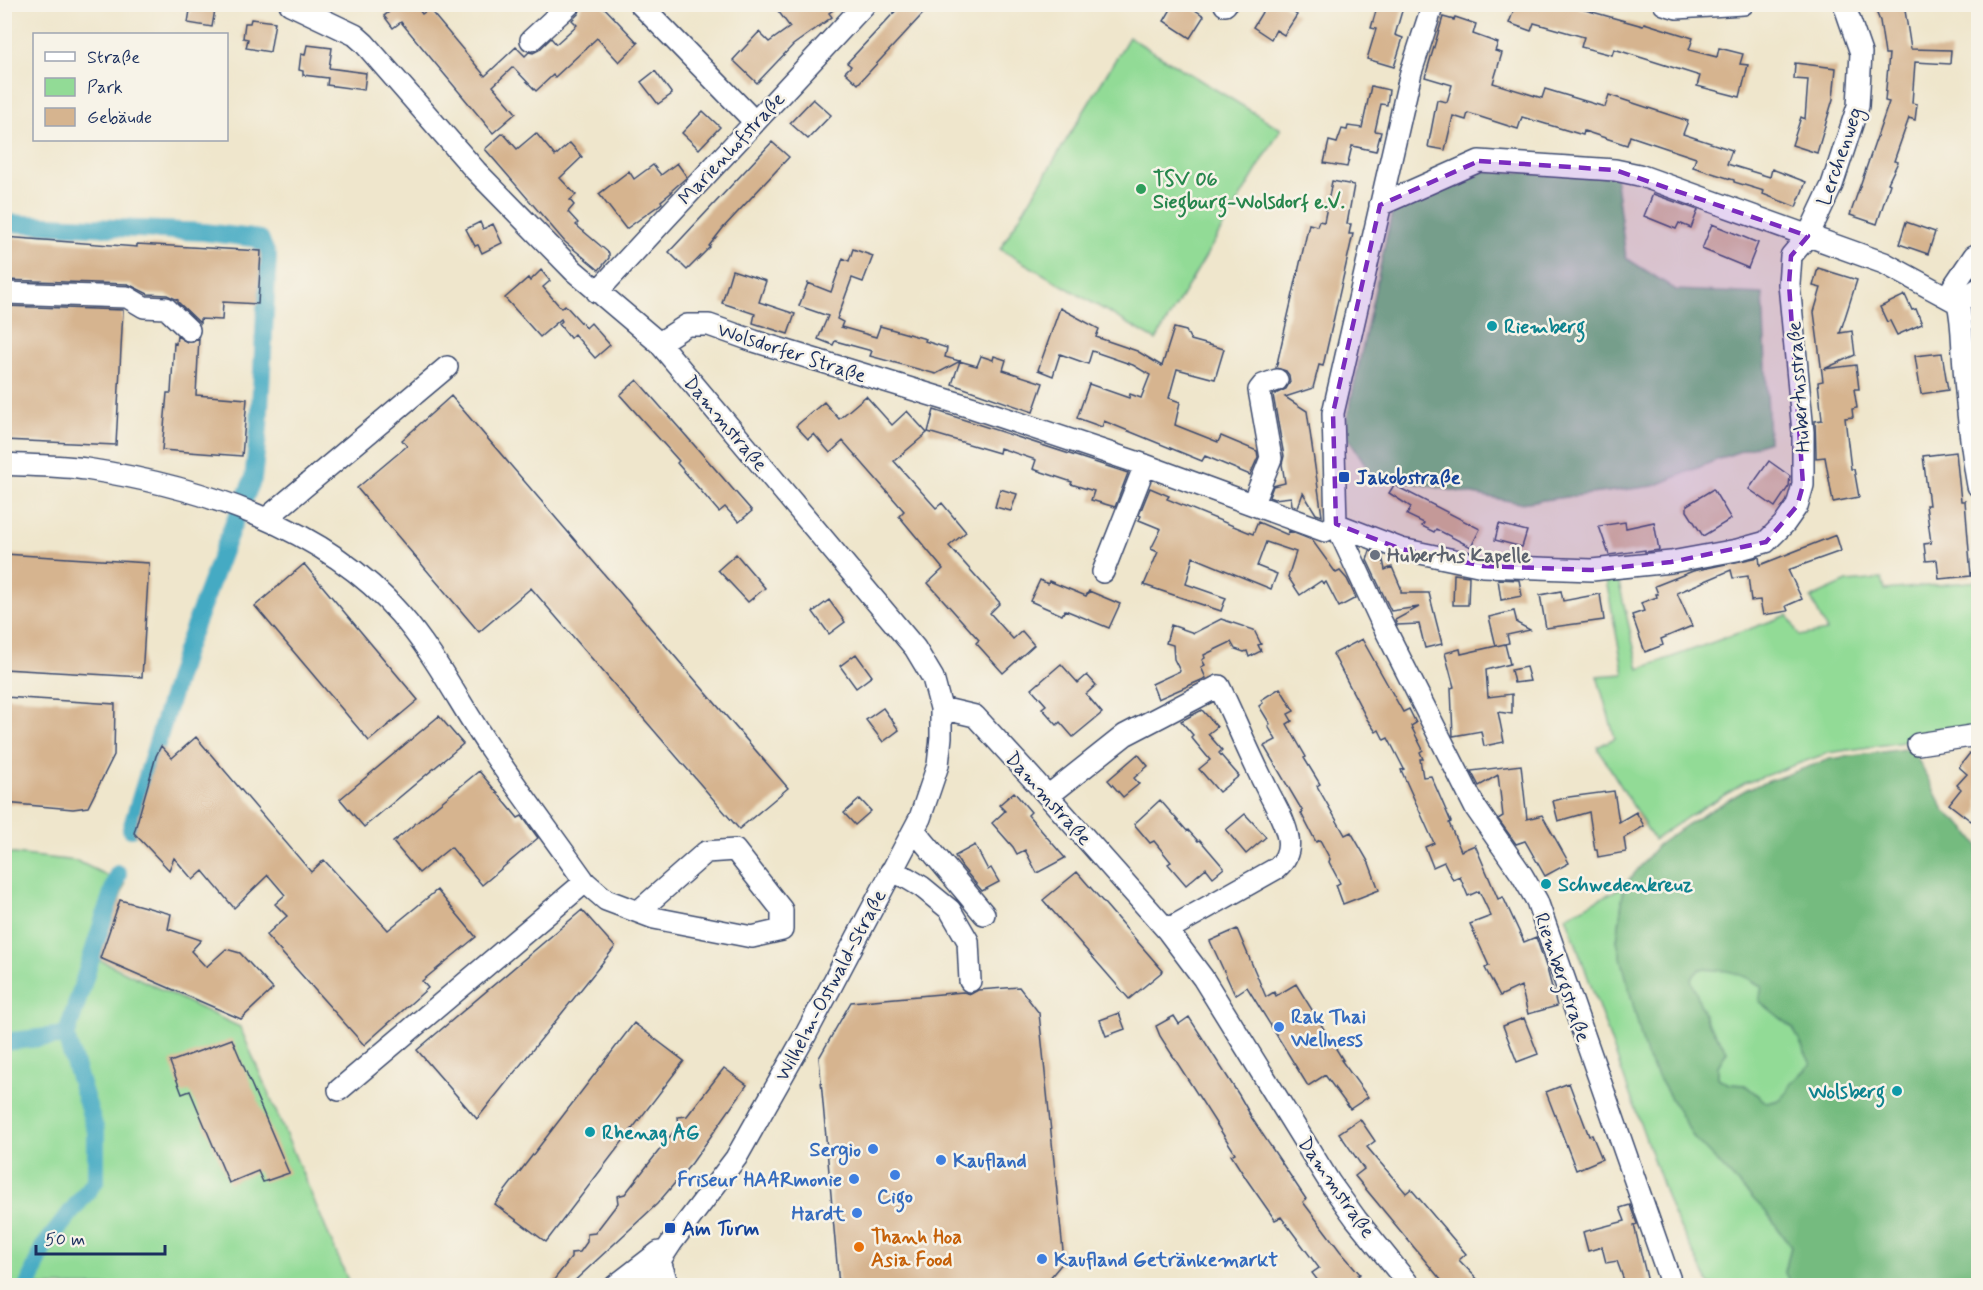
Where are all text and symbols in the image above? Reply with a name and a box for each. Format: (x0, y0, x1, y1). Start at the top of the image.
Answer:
legend (33, 33, 228, 141)
text: Straße (87, 46, 140, 70)
text: Park (87, 76, 123, 100)
street label: Marienhofstraße (673, 87, 792, 211)
street label: Lerchenweg (1811, 104, 1871, 210)
text: Gebäude (87, 106, 152, 130)
place label: TSV 06 Siegburg-Wolsdorf e.V. (1153, 166, 1345, 218)
marker: TSV 06 Siegburg-Wolsdorf e.V. (1134, 182, 1148, 196)
place label: Riemberg (1504, 314, 1585, 343)
street label: Wolsdorfer Straße (714, 317, 869, 390)
marker: Riemberg (1485, 319, 1499, 333)
street label: Hubertusstraße (1781, 320, 1818, 453)
street label: Dammstraße (677, 370, 773, 478)
place label: Jakobstraße (1356, 465, 1461, 492)
marker: Jakobstraße (1337, 470, 1351, 484)
place label: Hubertus Kapelle (1387, 543, 1531, 570)
marker: Hubertus Kapelle (1368, 548, 1382, 562)
street label: Dammstraße (998, 746, 1097, 852)
place label: Schwedenkreuz (1558, 872, 1693, 899)
marker: Schwedenkreuz (1539, 877, 1553, 891)
street label: Wilhelm-Ostwald-Straße (769, 885, 893, 1086)
street label: Riembergstraße (1525, 909, 1596, 1046)
place label: Rak Thai Wellness (1290, 1004, 1366, 1054)
marker: Rak Thai Wellness (1272, 1020, 1286, 1034)
place label: Wolsberg (1807, 1079, 1885, 1108)
marker: Wolsberg (1890, 1084, 1904, 1098)
place label: Rhenag AG (602, 1120, 699, 1147)
marker: Rhenag AG (583, 1125, 597, 1139)
street label: Dammstraße (1291, 1132, 1381, 1244)
place label: Sergio (810, 1137, 861, 1166)
marker: Sergio (866, 1142, 880, 1156)
place label: Kaufland (953, 1148, 1027, 1175)
marker: Kaufland (934, 1153, 948, 1167)
place label: Friseur HAARmonie (677, 1167, 842, 1194)
marker: Cigo (888, 1168, 902, 1182)
marker: Friseur HAARmonie (847, 1172, 861, 1186)
place label: Cigo (877, 1184, 913, 1213)
place label: Hardt (792, 1201, 846, 1228)
marker: Hardt (850, 1206, 864, 1220)
place label: Am Turm (682, 1216, 759, 1243)
scale bar (36, 1218, 165, 1256)
marker: Am Turm (663, 1221, 677, 1235)
place label: Thanh Hoa Asia Food (871, 1224, 962, 1274)
text: 50 m (45, 1228, 85, 1252)
marker: Thanh Hoa Asia Food (852, 1240, 866, 1254)
place label: Kaufland Getränkemarkt (1054, 1247, 1279, 1274)
marker: Kaufland Getränkemarkt (1035, 1252, 1049, 1266)

